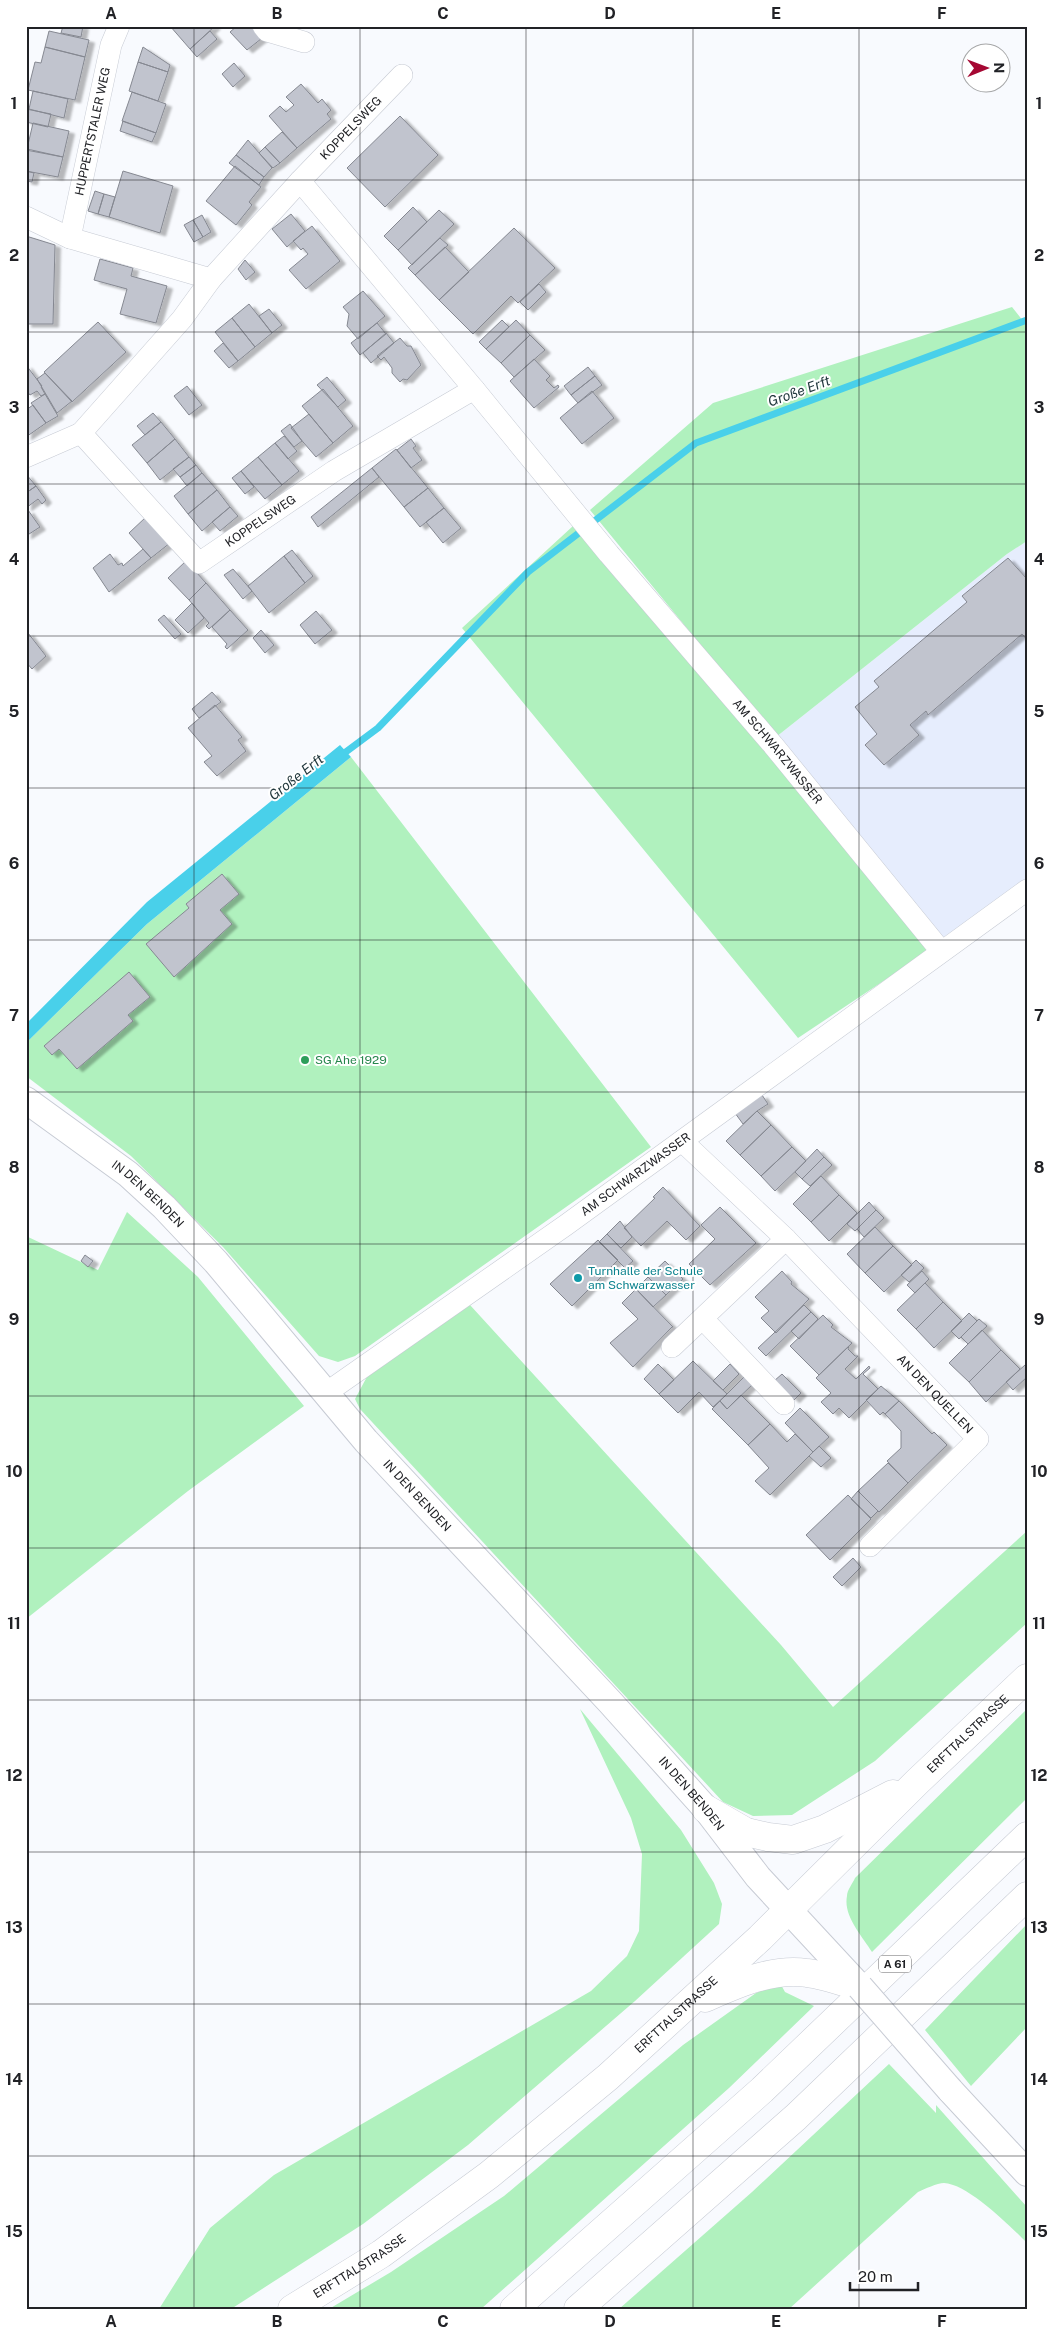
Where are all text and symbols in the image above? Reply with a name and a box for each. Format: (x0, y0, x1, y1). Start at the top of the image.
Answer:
text: A (105, 4, 117, 23)
text: B (272, 4, 283, 23)
text: C (437, 4, 449, 23)
text: D (604, 4, 616, 23)
text: E (771, 4, 781, 23)
text: F (937, 4, 947, 23)
north arrow (960, 42, 1010, 92)
text: N (991, 62, 1007, 73)
street label: HUPPERTSTALER WEG (72, 66, 113, 197)
text: 1 (11, 94, 17, 113)
street label: KOPPELSWEG (317, 94, 385, 162)
text: 1 (1036, 94, 1042, 113)
text: 2 (9, 246, 19, 265)
text: 2 (1034, 246, 1044, 265)
water label: Große Erft (766, 372, 833, 410)
text: 3 (9, 398, 19, 417)
text: 3 (1034, 398, 1044, 417)
street label: KOPPELSWEG (223, 492, 298, 550)
text: 4 (9, 550, 20, 569)
text: 4 (1034, 550, 1045, 569)
street label: AM SCHWARZWASSER (730, 696, 825, 807)
text: 5 (9, 702, 20, 721)
text: 5 (1034, 702, 1045, 721)
water label: Große Erft (265, 750, 327, 803)
text: 6 (9, 854, 19, 873)
text: 6 (1034, 854, 1044, 873)
text: 7 (9, 1006, 19, 1025)
text: 7 (1034, 1006, 1044, 1025)
place label: SG Ahe 1929 (315, 1053, 387, 1067)
marker: SG Ahe 1929 (299, 1054, 311, 1066)
street label: AM SCHWARZWASSER (578, 1130, 693, 1219)
street label: IN DEN BENDEN (109, 1157, 187, 1230)
text: 8 (9, 1158, 20, 1177)
text: 8 (1034, 1158, 1045, 1177)
place label: Turnhalle der Schule am Schwarzwasser (588, 1264, 703, 1292)
marker: Turnhalle der Schule am Schwarzwasser (572, 1272, 584, 1284)
text: 9 (9, 1310, 19, 1329)
text: 9 (1034, 1310, 1044, 1329)
street label: AN DEN QUELLEN (894, 1352, 976, 1436)
street label: IN DEN BENDEN (380, 1457, 454, 1534)
text: 10 (5, 1462, 23, 1481)
text: 10 (1030, 1462, 1048, 1481)
text: 11 (7, 1614, 21, 1633)
text: 11 (1032, 1614, 1046, 1633)
street label: ERFTTALSTRASSE (924, 1692, 1012, 1776)
street label: IN DEN BENDEN (656, 1754, 727, 1833)
text: 12 (5, 1766, 23, 1785)
text: 12 (1030, 1766, 1048, 1785)
text: 13 (5, 1918, 23, 1937)
text: 13 (1030, 1918, 1048, 1937)
road number: A 61 (879, 1956, 911, 1972)
street label: ERFTTALSTRASSE (632, 1973, 721, 2056)
text: 14 (5, 2070, 23, 2089)
text: 14 (1030, 2070, 1048, 2089)
text: 15 (5, 2222, 23, 2241)
text: 15 (1030, 2222, 1048, 2241)
street label: ERFTTALSTRASSE (311, 2231, 409, 2301)
scale bar (850, 2260, 918, 2292)
text: 20 m (858, 2268, 893, 2285)
text: A (105, 2312, 117, 2331)
text: B (272, 2312, 283, 2331)
text: C (437, 2312, 449, 2331)
text: D (604, 2312, 616, 2331)
text: E (771, 2312, 781, 2331)
text: F (937, 2312, 947, 2331)

